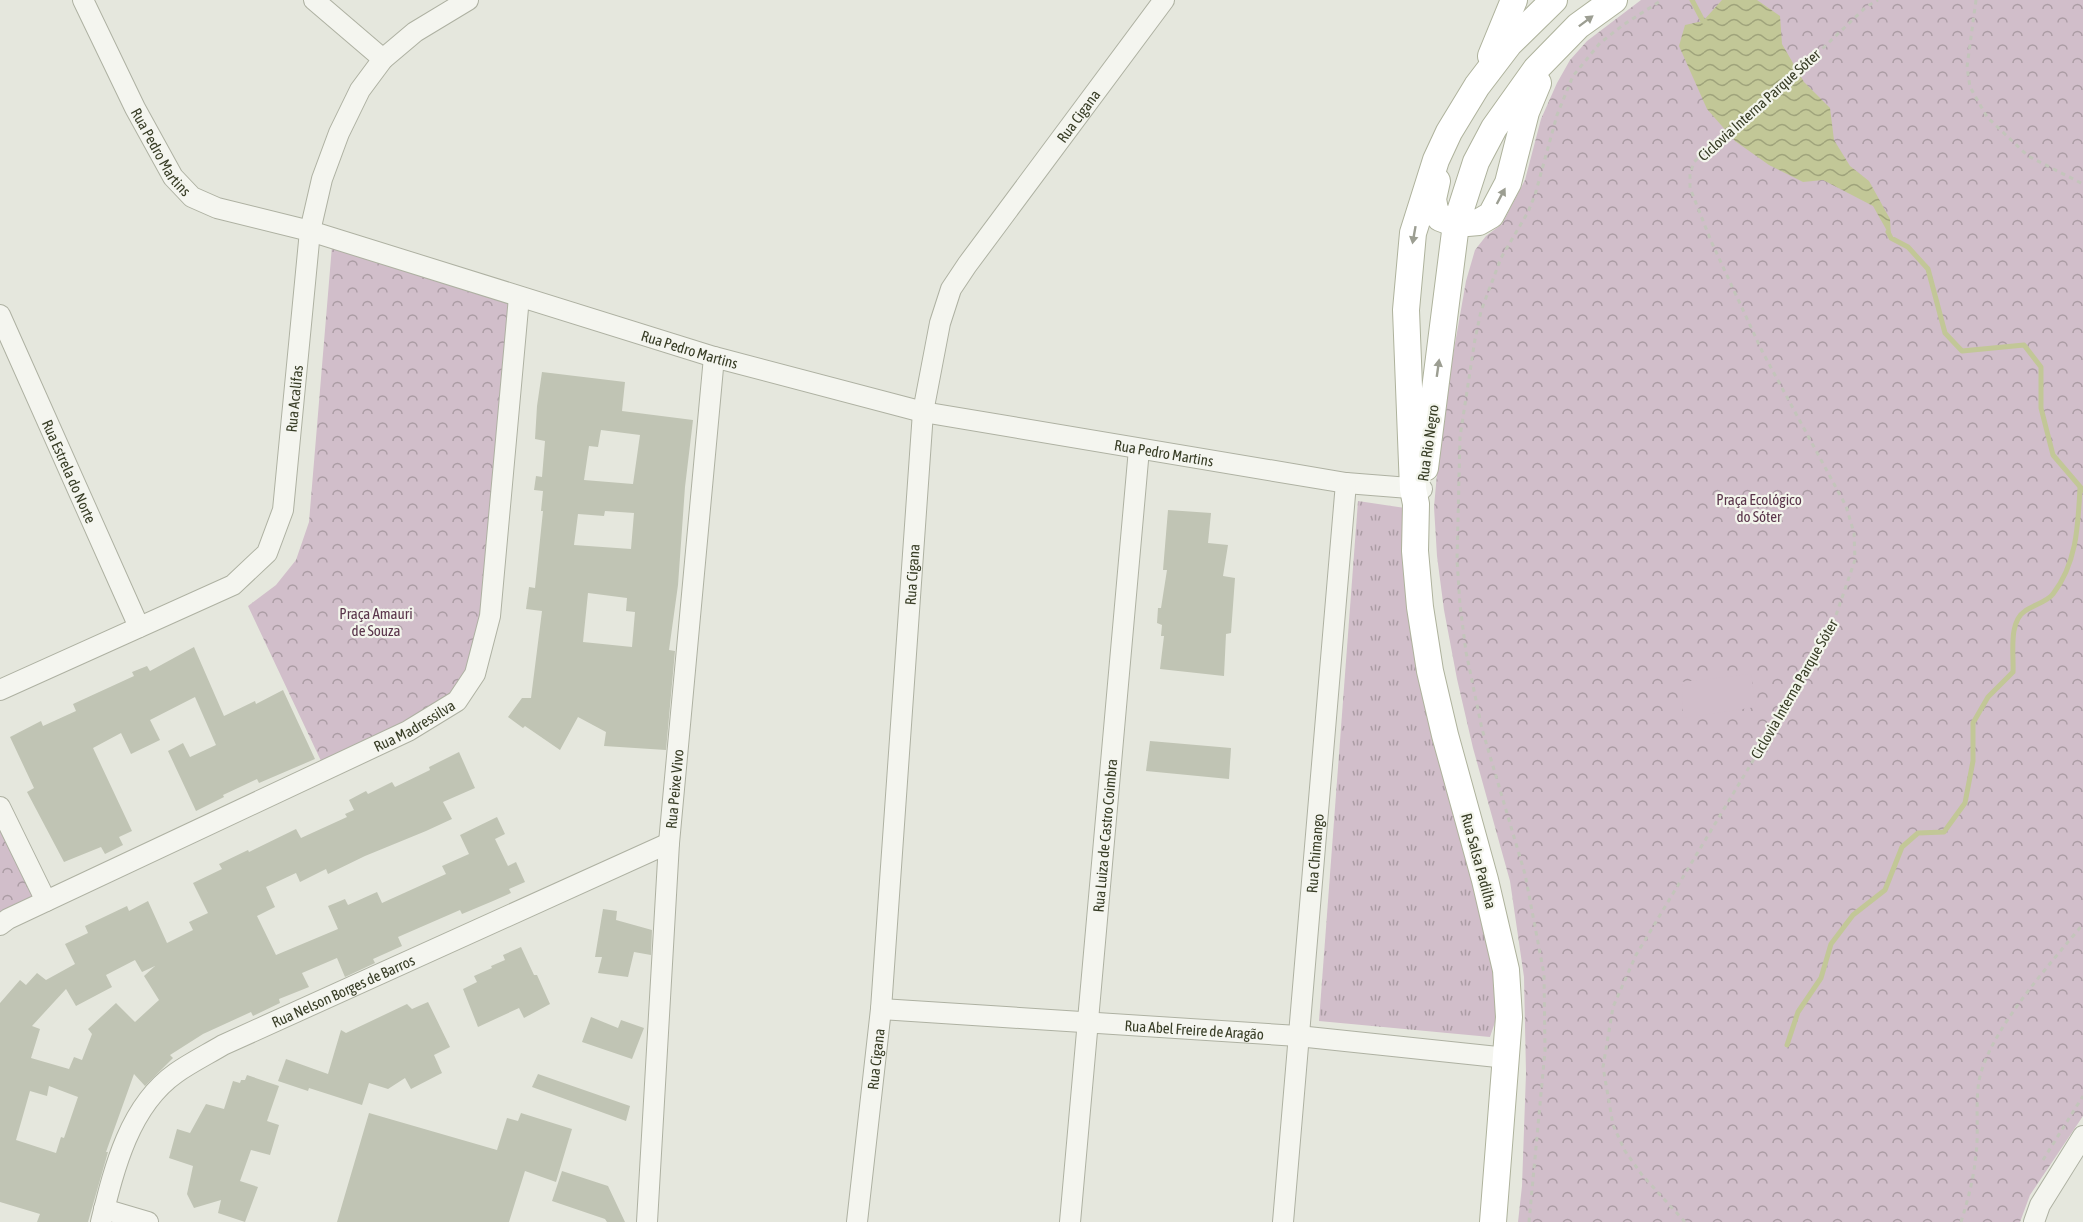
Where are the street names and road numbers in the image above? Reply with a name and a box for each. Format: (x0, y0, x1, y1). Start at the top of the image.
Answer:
street label: Ciclovia Interna Parque Sóter (1694, 45, 1824, 164)
street label: Rua Cigana (1053, 86, 1103, 145)
street label: Rua Pedro Martins (128, 105, 195, 199)
street label: Rua Pedro Martins (639, 326, 740, 371)
street label: Rua Acalifas (282, 364, 305, 433)
street label: Rua Rio Negro (1414, 403, 1442, 483)
street label: Rua Estrela do Norte (39, 417, 100, 526)
street label: Rua Pedro Martins (1113, 436, 1215, 469)
street label: Rua Cigana (901, 543, 922, 606)
street label: Ciclovia Interna Parque Sóter (1747, 616, 1841, 762)
street label: Rua Madressilva (371, 696, 458, 754)
street label: Rua Peixe Vivo (662, 748, 686, 829)
street label: Rua Luiza de Castro Coimbra (1089, 758, 1120, 913)
street label: Rua Salsa Padilha (1458, 811, 1500, 911)
street label: Rua Chimango (1303, 813, 1326, 894)
street label: Rua Nelson Borges de Barros (269, 951, 417, 1030)
street label: Rua Abel Freire de Aragão (1124, 1016, 1265, 1042)
street label: Rua Cigana (863, 1028, 887, 1091)

